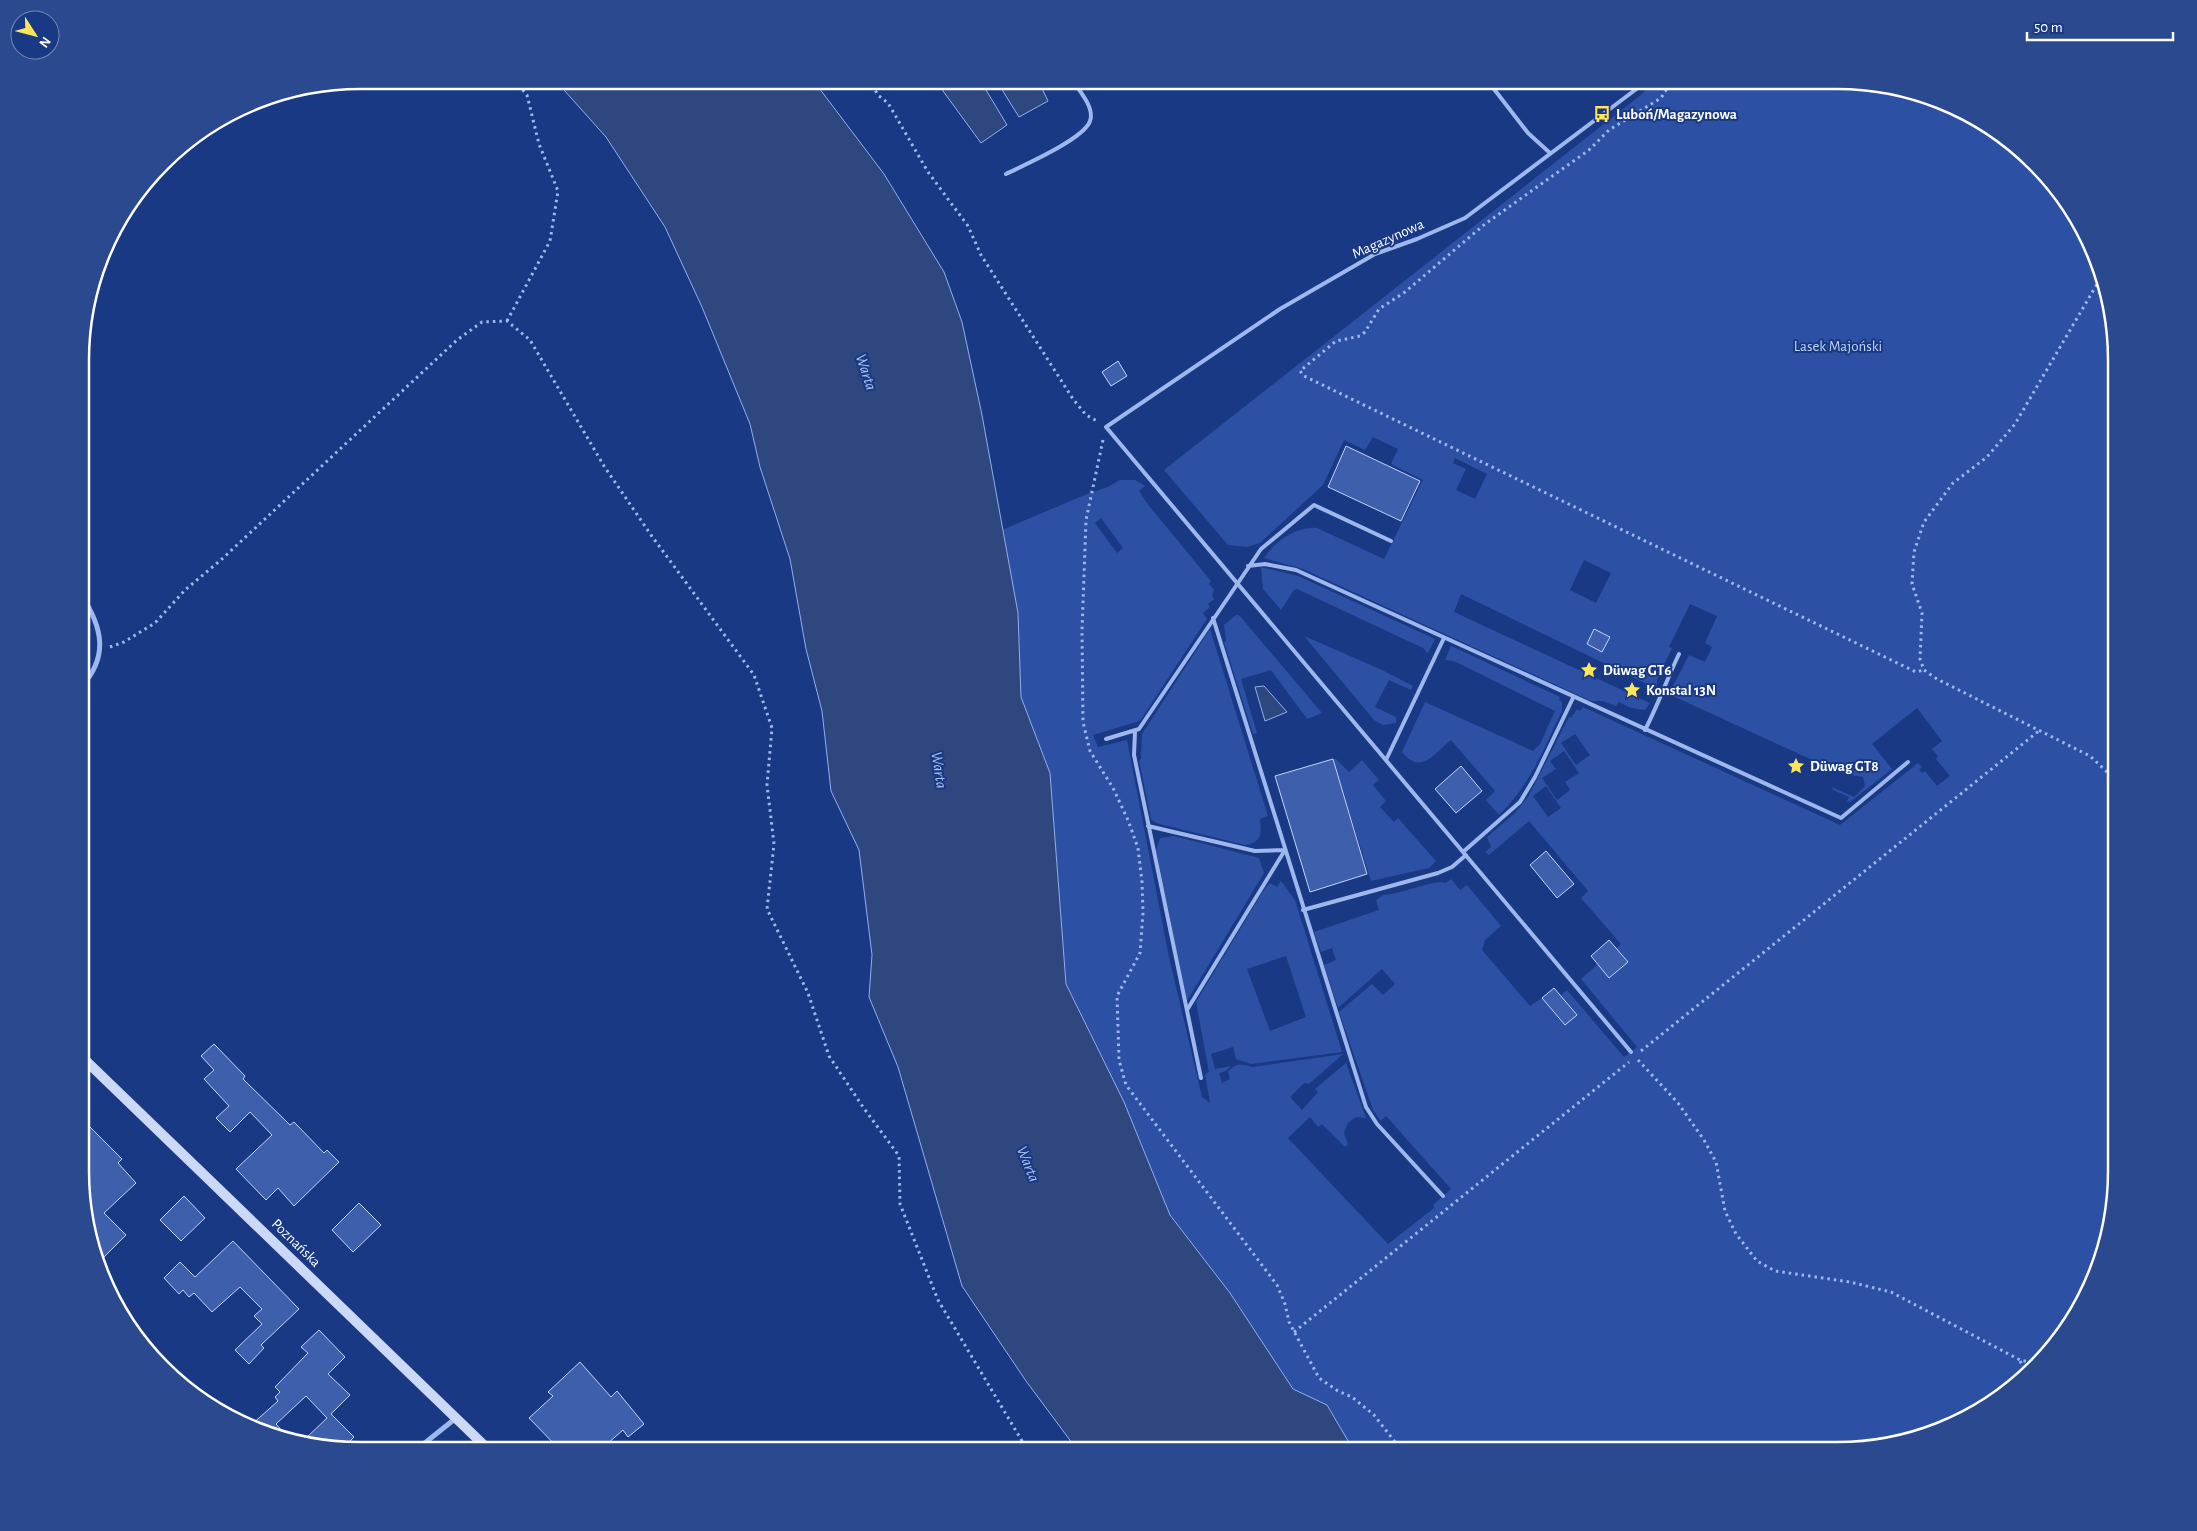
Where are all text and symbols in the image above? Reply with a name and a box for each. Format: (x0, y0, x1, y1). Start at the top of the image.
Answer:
north arrow (10, 10, 60, 60)
scale bar (2027, 10, 2173, 42)
text: 50 m (2034, 20, 2063, 35)
text: N (36, 34, 53, 50)
bus stop icon: Luboń/Magazynowa (1592, 104, 1612, 124)
place label: Luboń/Magazynowa (1616, 107, 1737, 122)
street label: Magazynowa (1350, 216, 1426, 261)
park label: Lasek Majoński (1794, 339, 1882, 354)
water label: Warta (853, 352, 879, 392)
place icon: Düwag GT6 (1579, 660, 1599, 680)
place label: Düwag GT6 (1603, 663, 1672, 678)
place icon: Konstal 13N (1622, 680, 1642, 700)
place label: Konstal 13N (1646, 683, 1716, 698)
water label: Warta (928, 750, 950, 790)
place icon: Düwag GT8 (1786, 756, 1806, 776)
place label: Düwag GT8 (1810, 759, 1879, 774)
water label: Warta (1014, 1144, 1042, 1184)
street label: Poznańska (269, 1216, 323, 1270)

